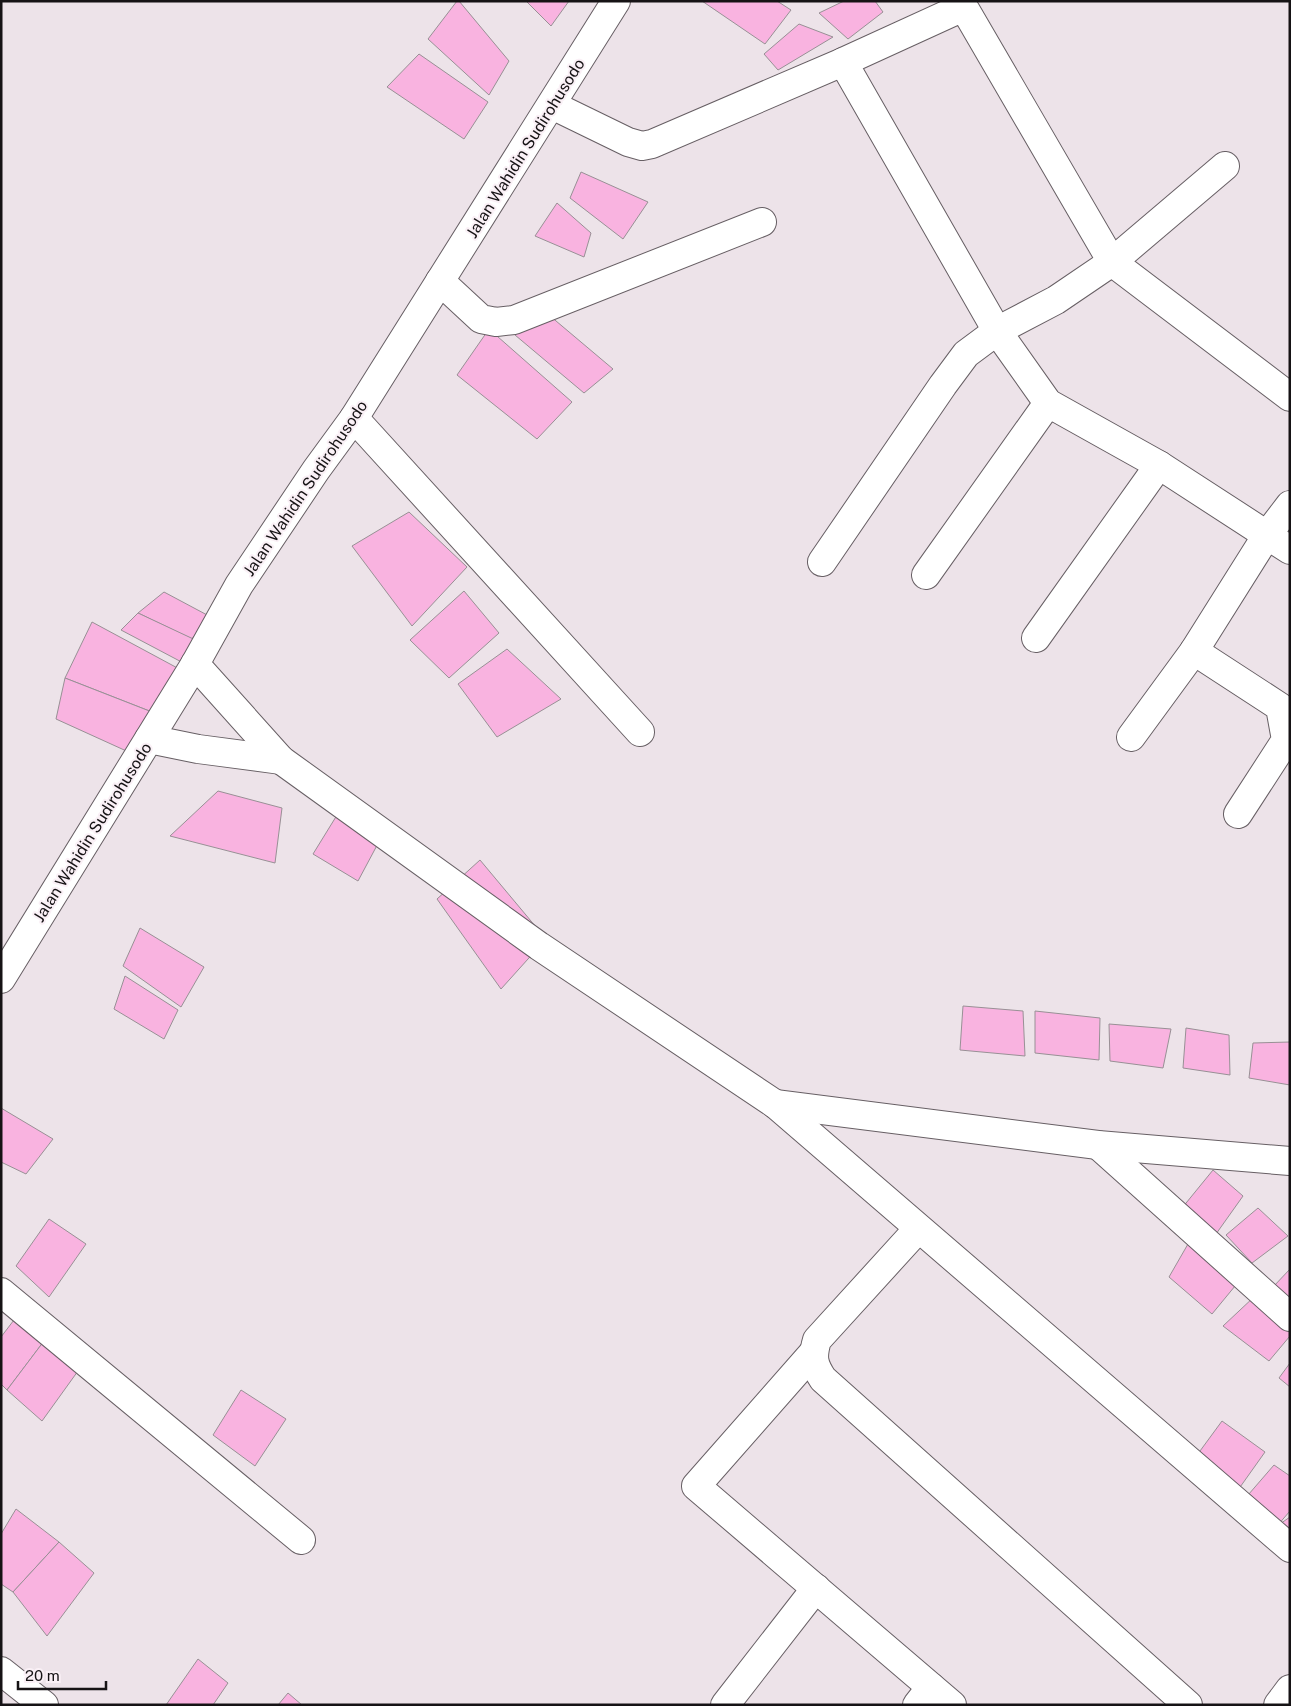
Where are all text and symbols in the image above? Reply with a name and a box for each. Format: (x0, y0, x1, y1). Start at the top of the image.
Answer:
street label: Jalan Wahidin Sudirohusodo (462, 55, 589, 241)
street label: Jalan Wahidin Sudirohusodo (239, 397, 371, 580)
street label: Jalan Wahidin Sudirohusodo (29, 739, 156, 925)
scale bar (18, 1658, 105, 1690)
text: 20 m (25, 1667, 60, 1684)

